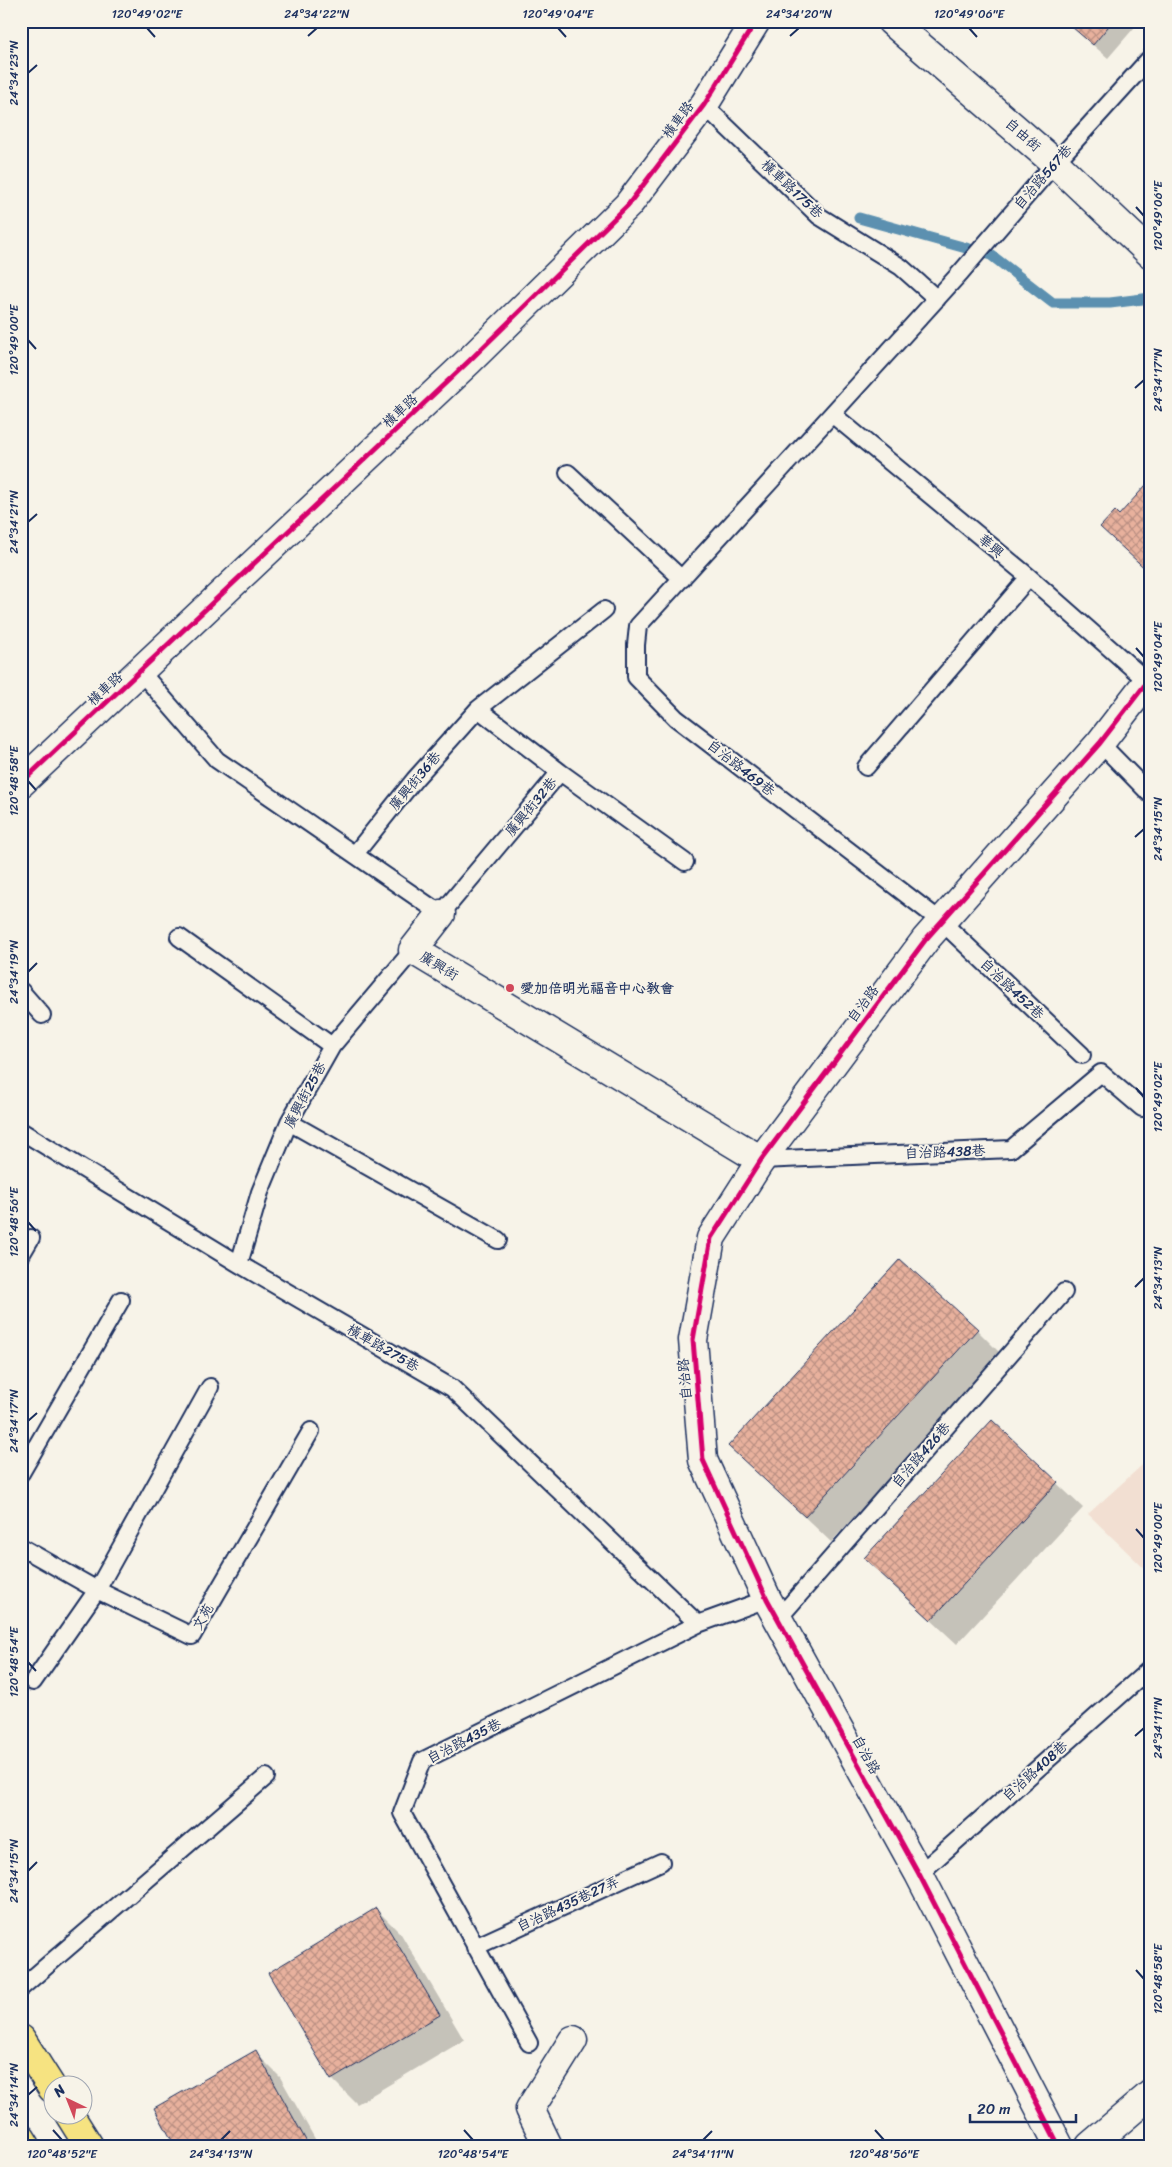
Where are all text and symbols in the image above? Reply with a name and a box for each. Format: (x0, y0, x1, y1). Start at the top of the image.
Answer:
text: 120°49'02"E (112, 3, 183, 25)
text: 24°34'22"N (284, 3, 350, 25)
text: 120°49'04"E (523, 3, 595, 25)
text: 24°34'20"N (766, 3, 833, 25)
text: 120°49'06"E (934, 3, 1005, 25)
text: 24°34'23"N (3, 40, 25, 105)
street label: 橫車路 (655, 96, 701, 144)
street label: 自由街 (999, 112, 1047, 158)
street label: 自治路567巷 (1007, 138, 1079, 216)
street label: 橫車路175巷 (755, 153, 830, 226)
text: 120°49'06"E (1147, 180, 1169, 251)
text: 120°49'00"E (3, 303, 25, 375)
text: 24°34'17"N (1147, 348, 1169, 412)
street label: 橫車路 (376, 388, 424, 434)
text: 24°34'21"N (3, 490, 25, 554)
street label: 華興 (972, 527, 1010, 565)
text: 120°49'04"E (1147, 620, 1169, 692)
street label: 橫車路 (81, 666, 129, 712)
street label: 自治路469巷 (701, 733, 782, 803)
text: 120°48'58"E (3, 745, 25, 816)
street label: 廣興街36巷 (382, 745, 448, 816)
street label: 廣興街32巷 (498, 771, 564, 843)
text: 24°34'15"N (1147, 796, 1169, 861)
text: 24°34'19"N (3, 939, 25, 1004)
street label: 廣興街 (415, 944, 463, 988)
street label: 自治路452巷 (974, 952, 1051, 1027)
place label: 愛加倍明光福音中心教會 (520, 976, 674, 1001)
street label: 自治路 (840, 980, 886, 1028)
marker: 愛加倍明光福音中心教會 (504, 982, 516, 994)
street label: 廣興街25巷 (277, 1056, 334, 1133)
text: 120°49'02"E (1147, 1061, 1169, 1132)
street label: 自治路438巷 (904, 1138, 987, 1166)
text: 120°48'56"E (3, 1186, 25, 1257)
text: 24°34'13"N (1147, 1246, 1169, 1310)
street label: 橫車路275巷 (342, 1317, 425, 1379)
street label: 自治路 (671, 1357, 699, 1401)
text: 24°34'17"N (3, 1389, 25, 1453)
street label: 自治路426巷 (885, 1416, 958, 1494)
text: 120°49'00"E (1147, 1501, 1169, 1573)
street label: 文苑 (185, 1599, 221, 1635)
text: 120°48'54"E (3, 1625, 25, 1697)
text: 24°34'11"N (1147, 1696, 1169, 1759)
street label: 自治路435巷 (422, 1711, 507, 1771)
street label: 自治路 (845, 1731, 887, 1779)
street label: 自治路408巷 (996, 1734, 1075, 1808)
text: 24°34'15"N (3, 1838, 25, 1903)
street label: 自治路435巷27弄 (512, 1869, 624, 1939)
text: 120°48'58"E (1147, 1943, 1169, 2014)
text: 24°34'14"N (3, 2062, 25, 2127)
north arrow (42, 2074, 92, 2124)
text: N (47, 2078, 72, 2104)
scale bar (970, 2092, 1076, 2124)
text: 20 m (977, 2096, 1011, 2122)
text: 120°48'52"E (27, 2143, 98, 2165)
text: 24°34'13"N (189, 2143, 253, 2165)
text: 120°48'54"E (438, 2143, 510, 2165)
text: 24°34'11"N (672, 2143, 735, 2165)
text: 120°48'56"E (849, 2143, 920, 2165)

